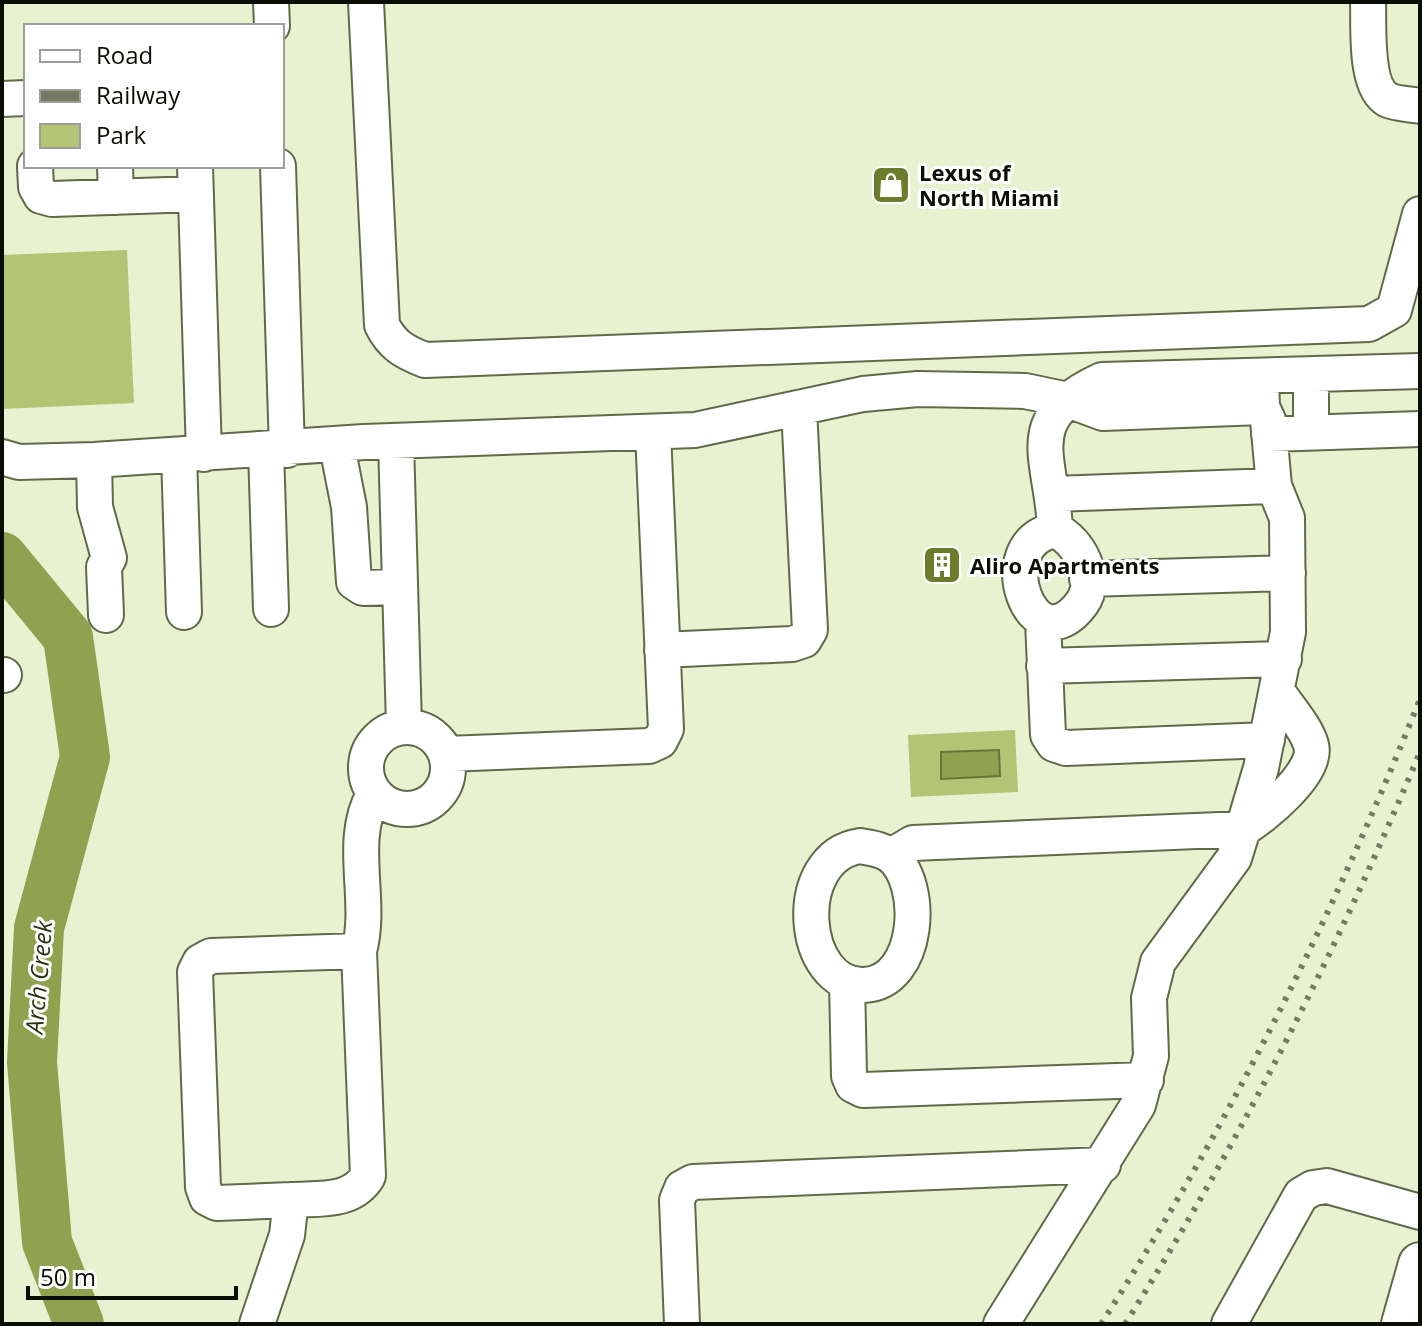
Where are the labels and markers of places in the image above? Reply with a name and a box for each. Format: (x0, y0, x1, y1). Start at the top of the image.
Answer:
place label: Lexus of North Miami (919, 157, 1059, 212)
shop icon: Lexus of North Miami (870, 164, 912, 206)
building icon: Aliro Apartments (921, 544, 963, 586)
place label: Aliro Apartments (970, 550, 1159, 580)

